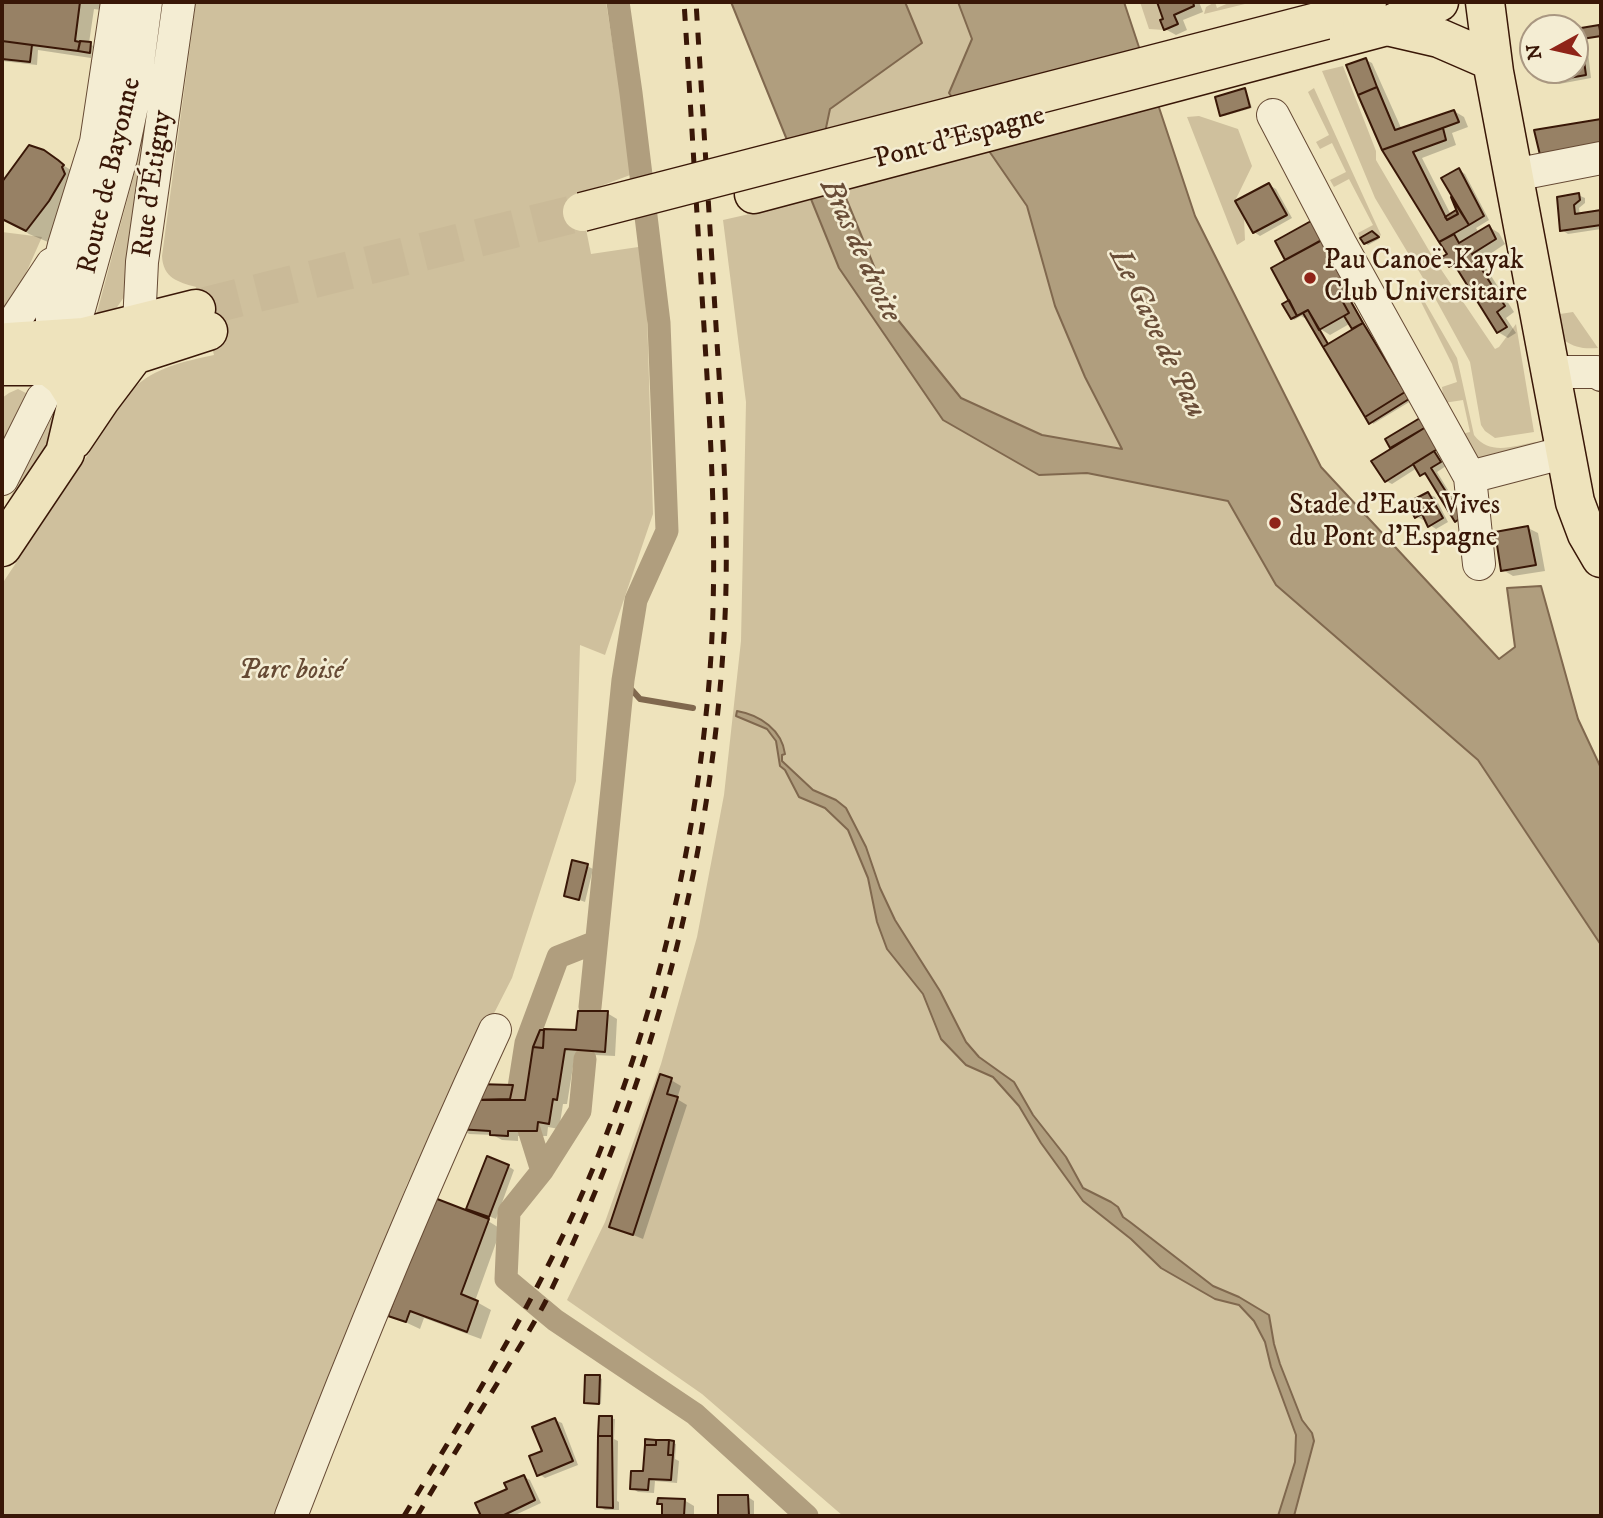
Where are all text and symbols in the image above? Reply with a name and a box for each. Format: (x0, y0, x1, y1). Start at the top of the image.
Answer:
north arrow (1519, 14, 1589, 84)
text: N (1522, 42, 1547, 61)
street label: Route de Bayonne (72, 74, 150, 278)
street label: Pont d'Espagne (871, 100, 1049, 178)
street label: Rue d'Étigny (127, 108, 181, 260)
water label: Bras de droite (810, 174, 908, 328)
water label: Le Gave de Pau (1099, 243, 1213, 425)
place label: Pau Canoë-Kayak Club Universitaire (1324, 245, 1527, 311)
marker: Pau Canoë-Kayak Club Universitaire (1302, 270, 1318, 286)
place label: Stade d'Eaux Vives du Pont d'Espagne (1289, 490, 1500, 556)
marker: Stade d'Eaux Vives du Pont d'Espagne (1267, 515, 1283, 531)
park label: Parc boisé (238, 655, 344, 689)

